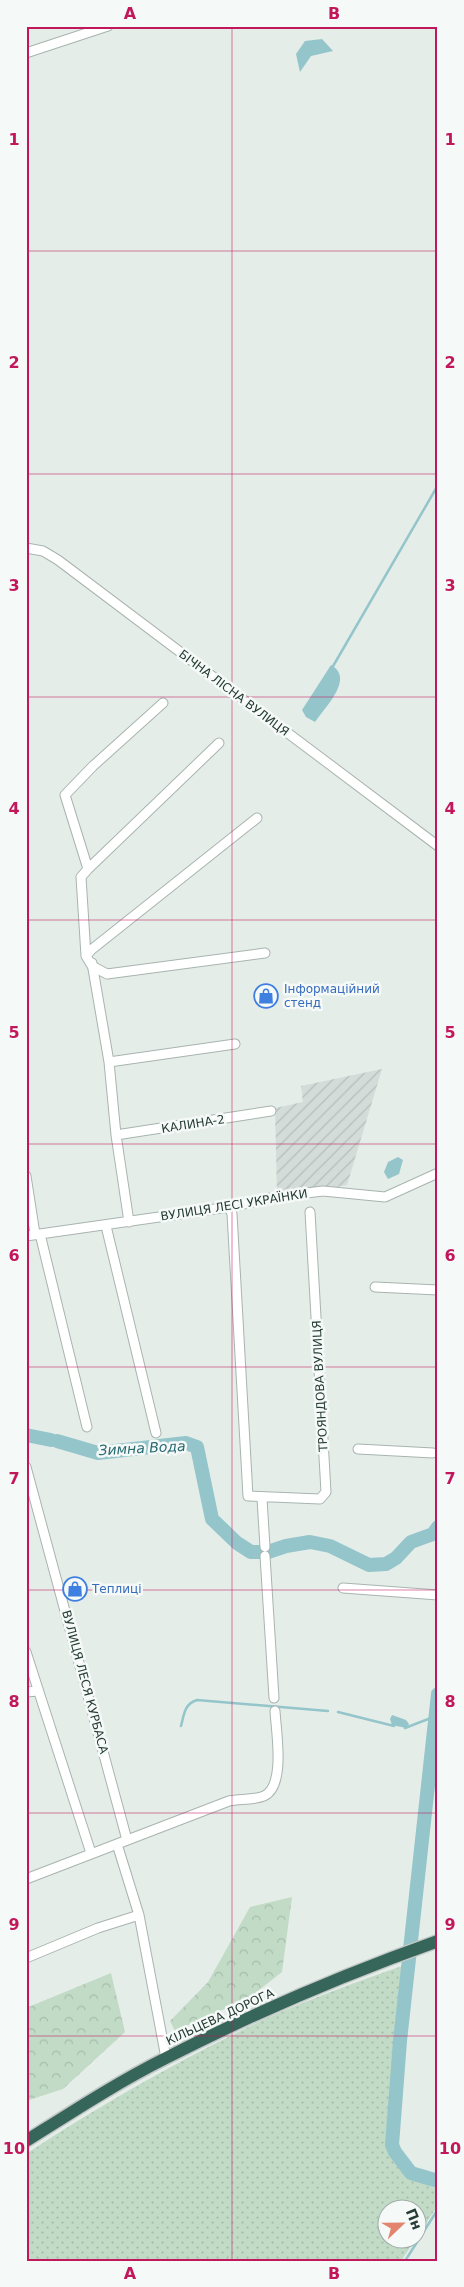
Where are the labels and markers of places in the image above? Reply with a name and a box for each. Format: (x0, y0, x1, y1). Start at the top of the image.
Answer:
place label: Інформаційний стенд (284, 982, 380, 1010)
shop icon: Інформаційний стенд (253, 983, 279, 1009)
shop icon: Теплиці (62, 1576, 88, 1602)
place label: Теплиці (91, 1582, 142, 1596)

